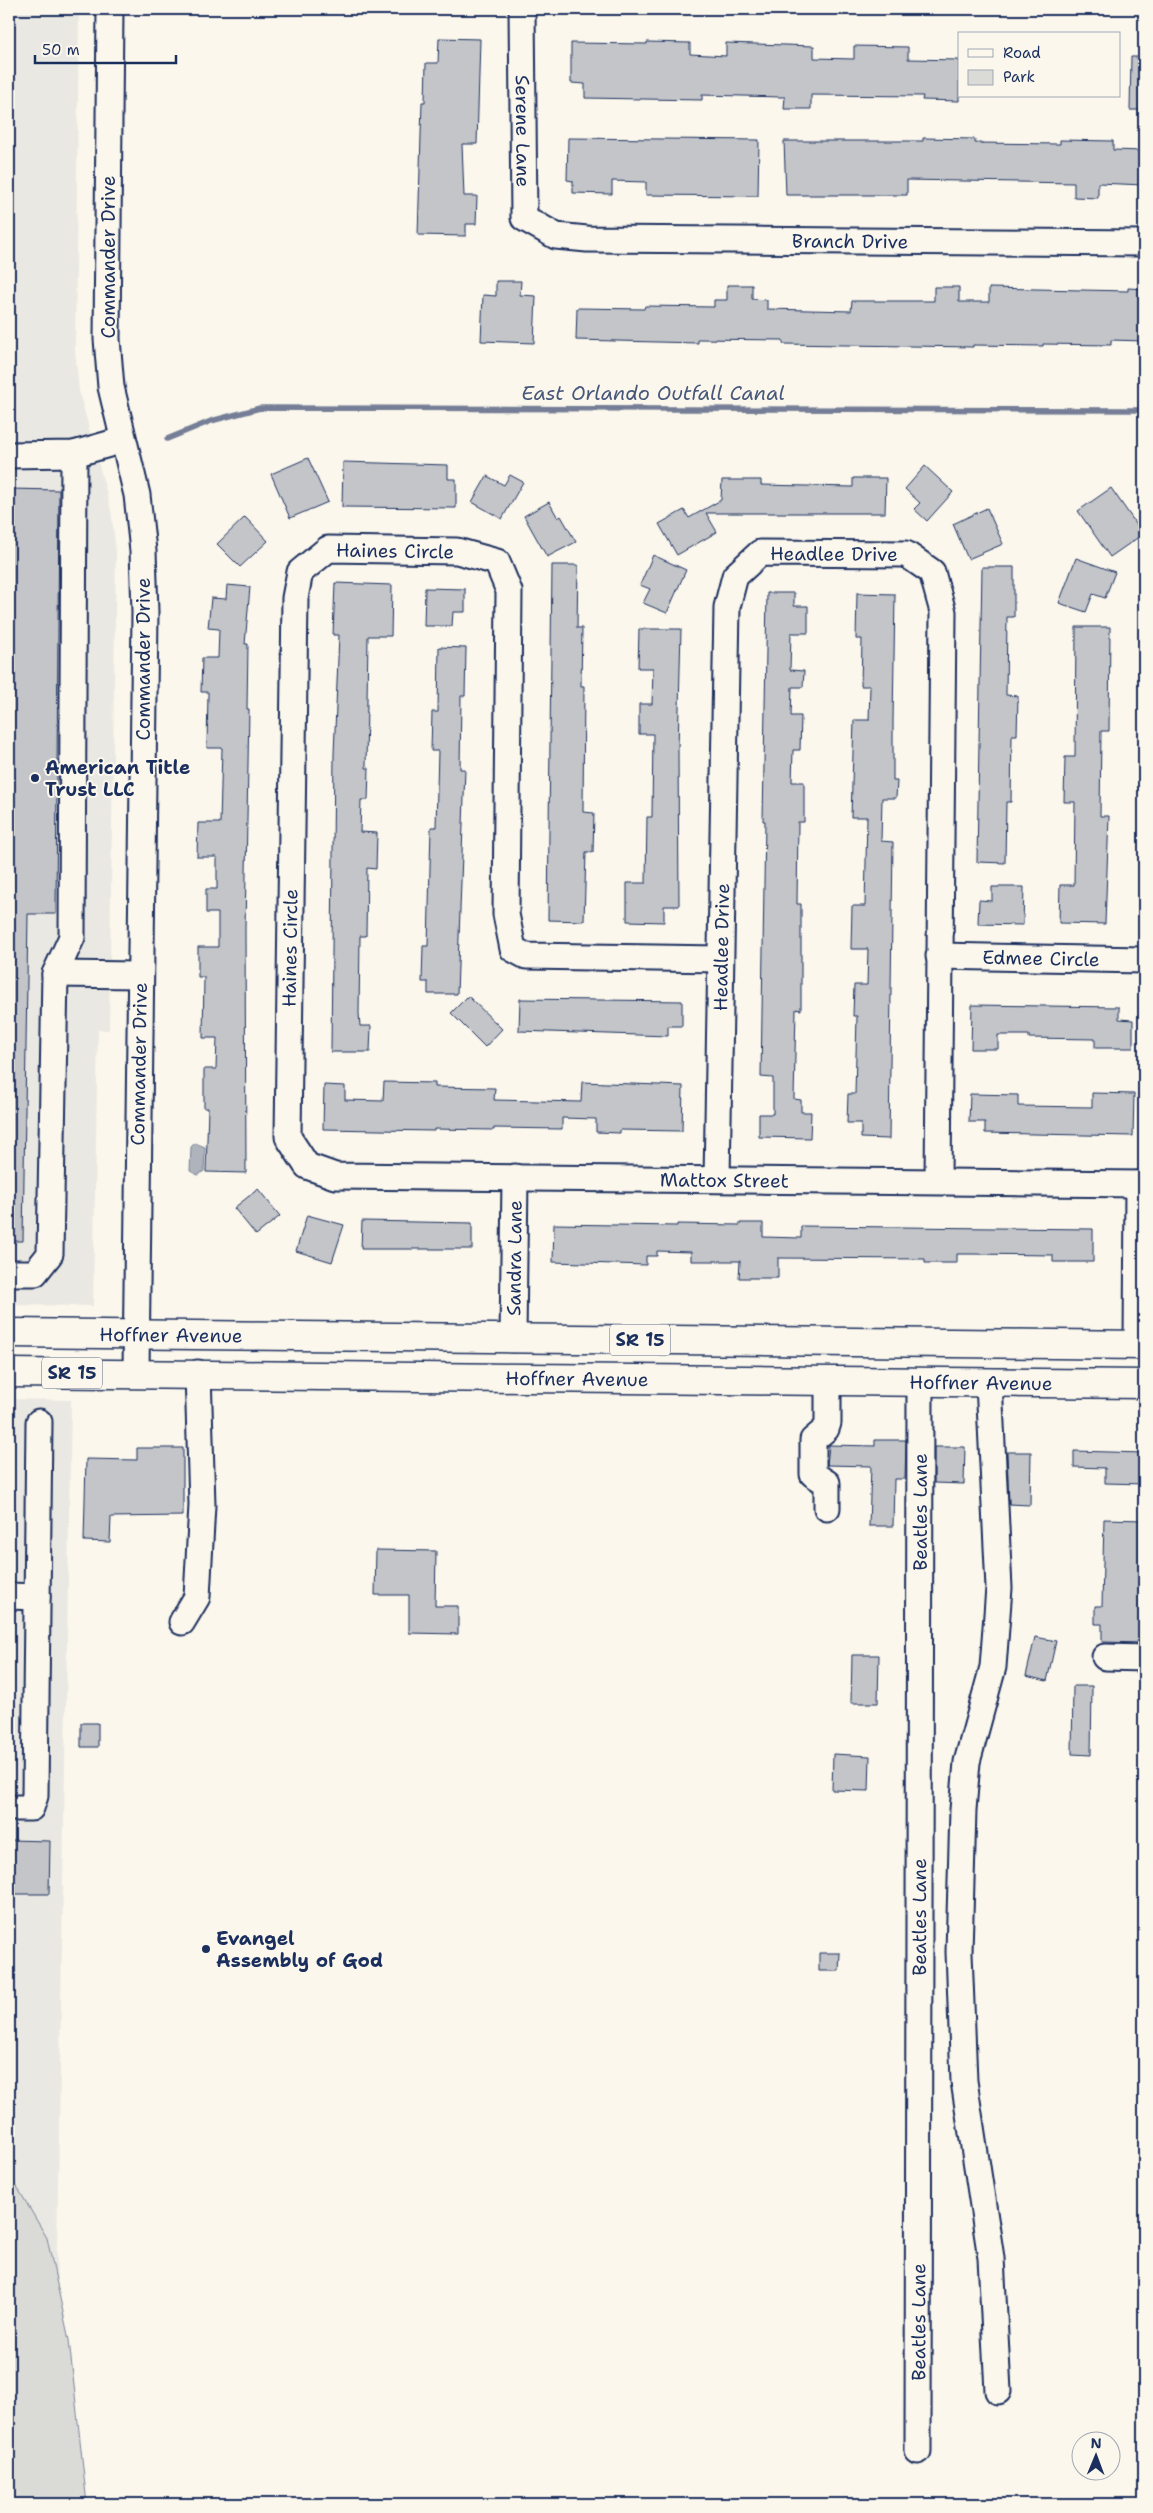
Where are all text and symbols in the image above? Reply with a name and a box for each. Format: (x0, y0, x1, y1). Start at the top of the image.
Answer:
scale bar (35, 32, 176, 64)
legend (958, 32, 1120, 98)
text: 50 m (42, 40, 80, 60)
text: Road (1003, 43, 1041, 63)
text: Park (1003, 67, 1035, 87)
street label: Serene Lane (510, 75, 536, 187)
street label: Commander Drive (96, 175, 121, 339)
street label: Branch Drive (792, 228, 908, 254)
water label: East Orlando Outfall Canal (521, 380, 785, 406)
street label: Haines Circle (336, 537, 454, 565)
street label: Headlee Drive (770, 541, 898, 566)
street label: Commander Drive (131, 577, 156, 741)
place label: American Title Trust LLC (45, 755, 190, 802)
marker: American Title Trust LLC (29, 772, 41, 784)
street label: Headlee Drive (707, 883, 735, 1011)
street label: Haines Circle (276, 889, 304, 1007)
street label: Edmee Circle (982, 944, 1100, 972)
street label: Commander Drive (125, 982, 153, 1146)
street label: Mattox Street (660, 1167, 789, 1193)
street label: Sandra Lane (501, 1200, 527, 1316)
street label: Hoffner Avenue (99, 1321, 243, 1348)
road number: SR 15 (610, 1324, 670, 1356)
road number: SR 15 (42, 1358, 102, 1389)
street label: Hoffner Avenue (505, 1365, 649, 1392)
street label: Hoffner Avenue (909, 1369, 1053, 1396)
street label: Beatles Lane (907, 1453, 932, 1571)
street label: Beatles Lane (906, 1858, 932, 1976)
place label: Evangel Assembly of God (216, 1926, 383, 1973)
marker: Evangel Assembly of God (200, 1943, 212, 1955)
street label: Beatles Lane (906, 2263, 931, 2381)
north arrow (1070, 2430, 1120, 2480)
text: N (1091, 2434, 1102, 2452)

